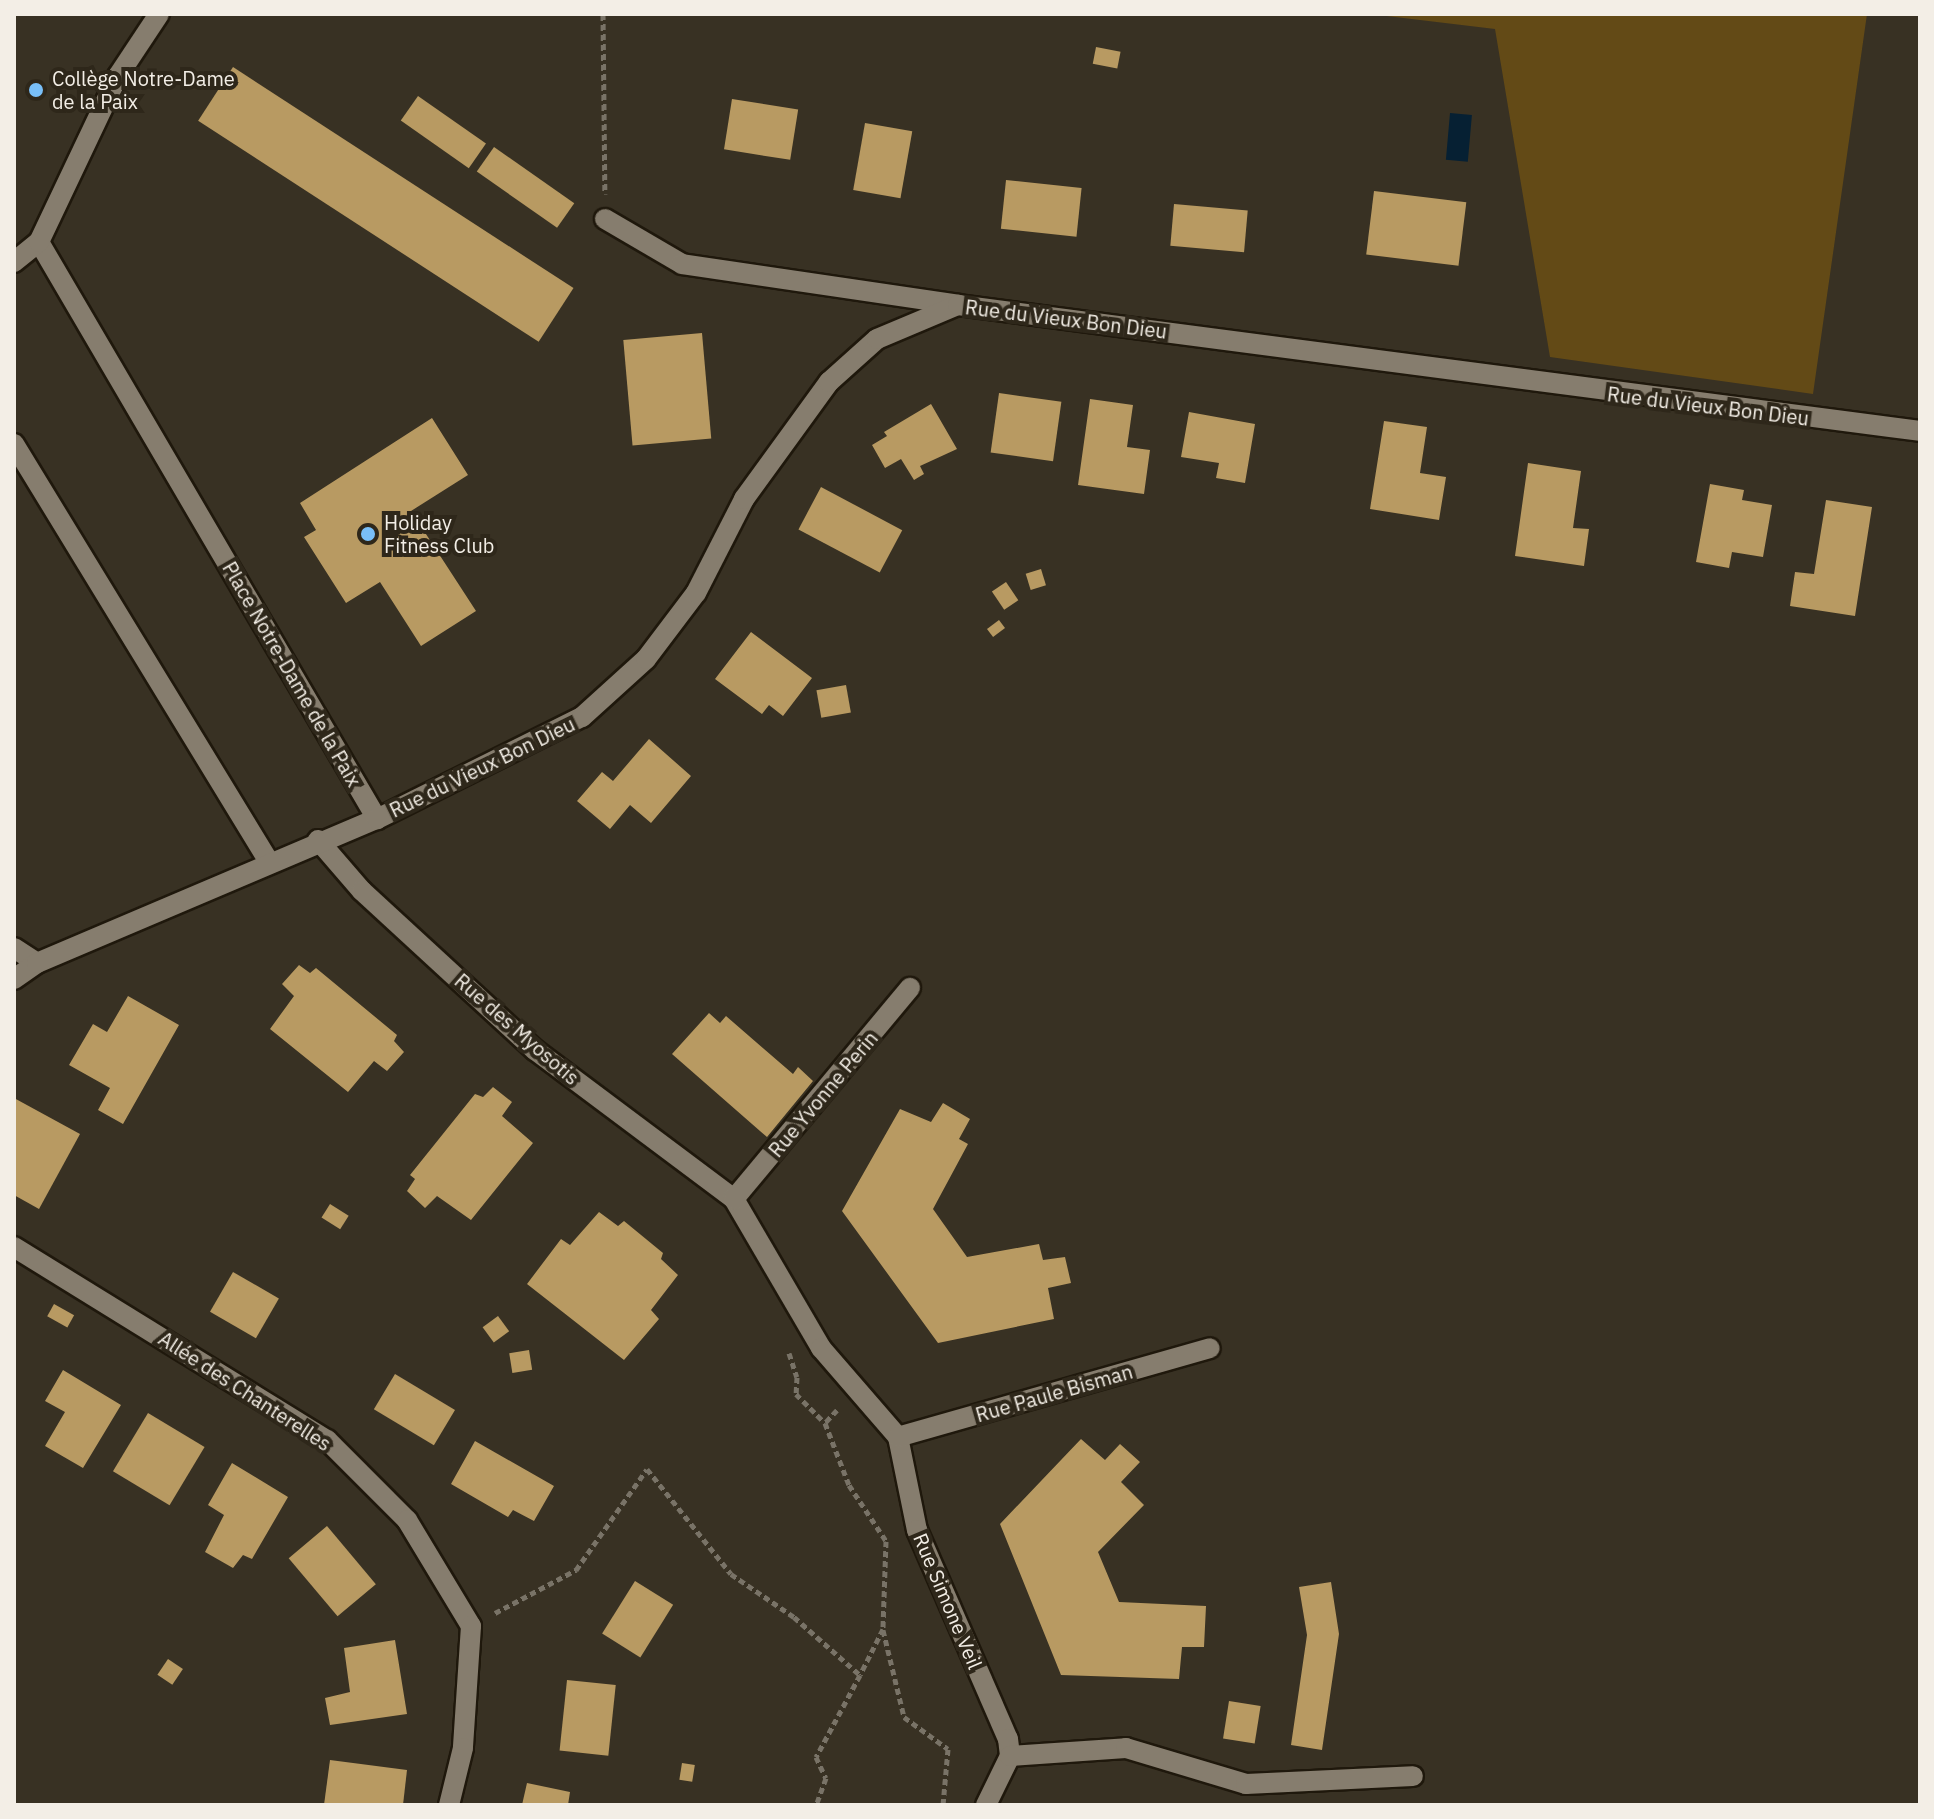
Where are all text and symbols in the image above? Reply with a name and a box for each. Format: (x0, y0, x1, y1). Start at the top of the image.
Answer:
place label: Collège Notre-Dame de la Paix (52, 66, 235, 113)
marker: Collège Notre-Dame de la Paix (27, 81, 45, 99)
street label: Rue du Vieux Bon Dieu (964, 295, 1168, 343)
street label: Rue du Vieux Bon Dieu (1606, 382, 1810, 430)
place label: Holiday Fitness Club (384, 510, 494, 557)
marker: Holiday Fitness Club (359, 525, 377, 543)
street label: Place Notre-Dame de la Paix (218, 557, 366, 791)
street label: Rue du Vieux Bon Dieu (386, 712, 578, 822)
street label: Rue des Myosotis (450, 968, 584, 1090)
street label: Rue Yvonne Perin (763, 1026, 883, 1162)
street label: Allée des Chanterelles (154, 1326, 336, 1456)
street label: Rue Paule Bisman (973, 1359, 1135, 1427)
street label: Rue Simone Veil (909, 1529, 987, 1673)

